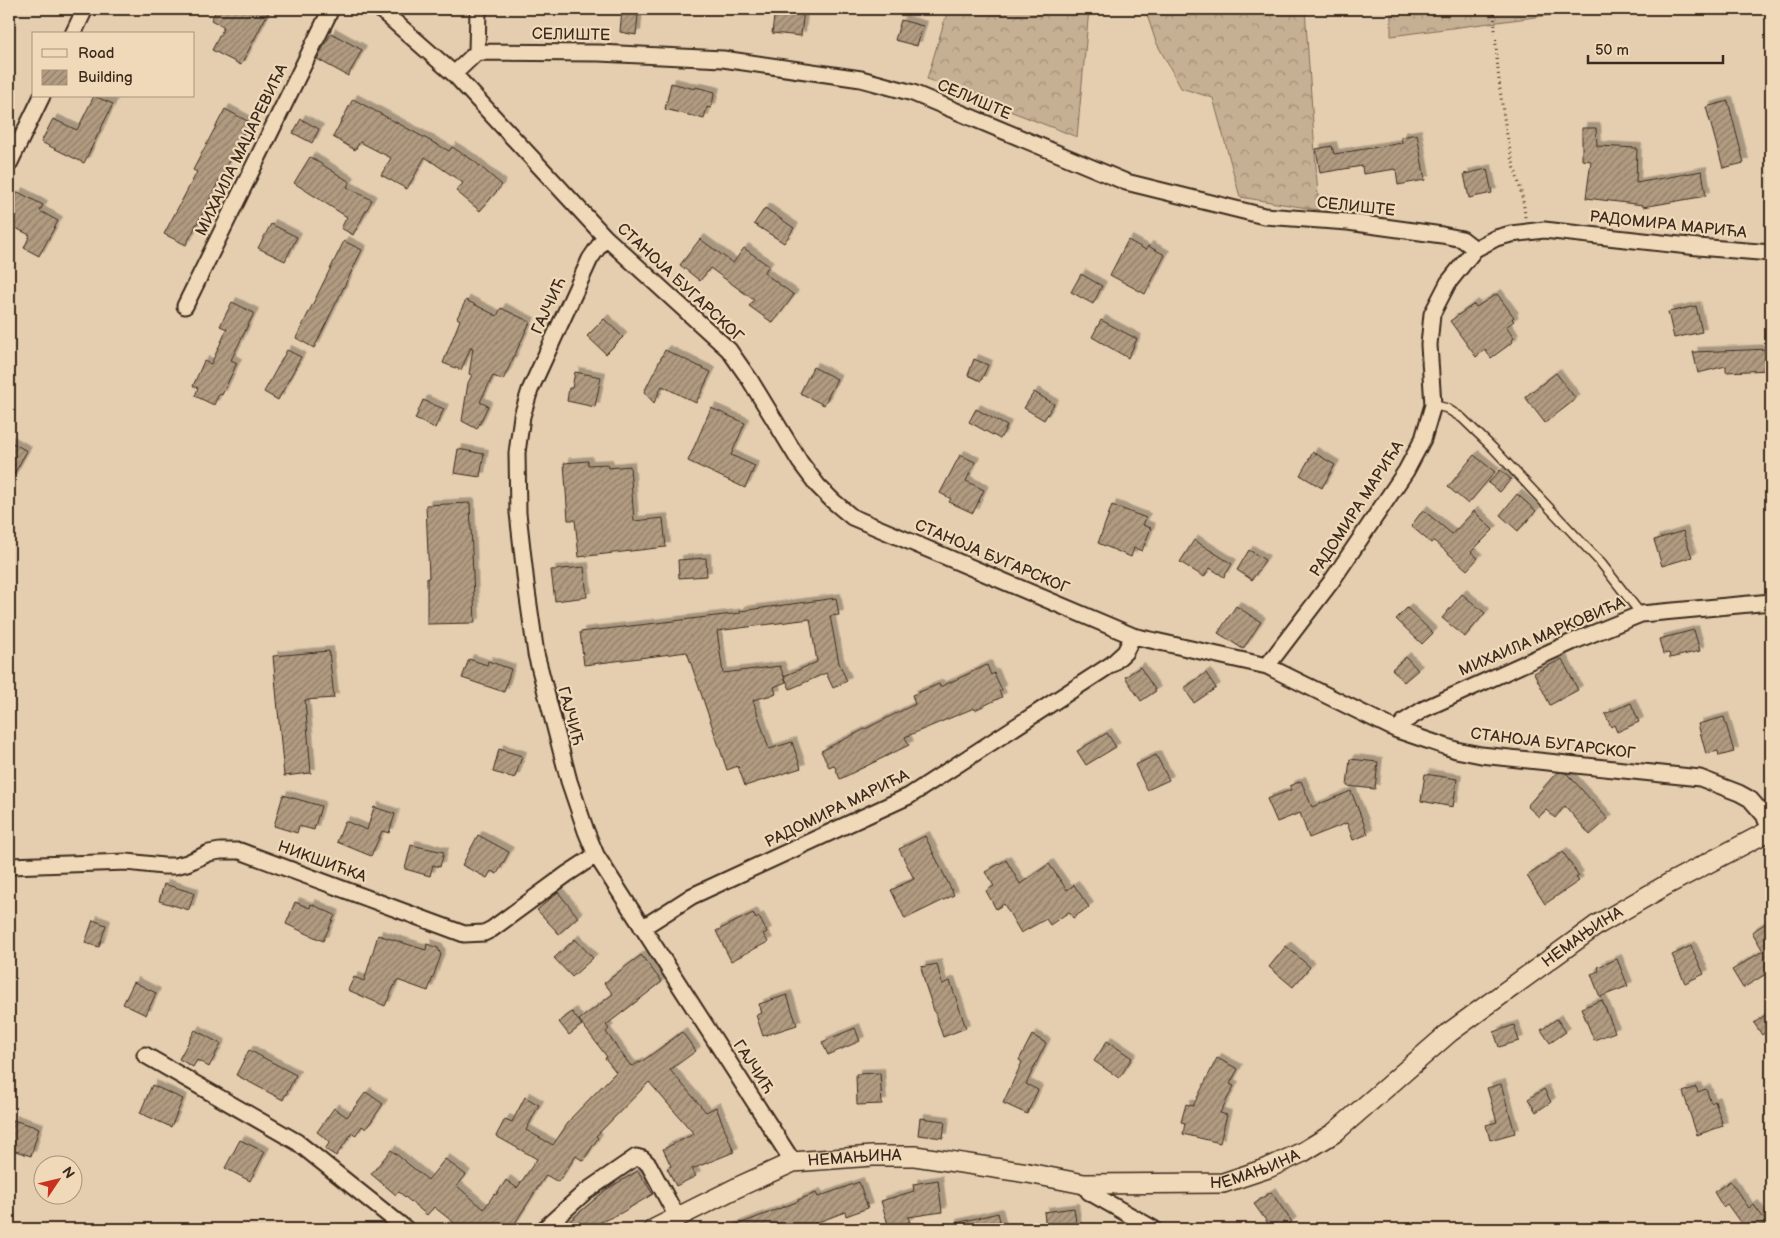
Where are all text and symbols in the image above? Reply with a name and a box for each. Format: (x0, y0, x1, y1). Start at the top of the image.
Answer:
street label: СЕЛИШТЕ (532, 25, 610, 45)
legend (32, 32, 195, 98)
scale bar (1588, 32, 1722, 64)
text: 50 m (1595, 41, 1629, 60)
text: Road (78, 44, 114, 63)
street label: МИХАИЛА МАЏАРЕВИЋА (192, 61, 292, 239)
text: Building (78, 68, 133, 87)
street label: СЕЛИШТЕ (934, 76, 1014, 124)
street label: СЕЛИШТЕ (1316, 193, 1396, 221)
street label: РАДОМИРА МАРИЋА (1588, 207, 1748, 243)
street label: СТАНОЈА БУГАРСКОГ (613, 219, 747, 347)
street label: ГАЈЧИЋ (528, 275, 570, 337)
street label: РАДОМИРА МАРИЋА (1306, 437, 1408, 580)
street label: СТАНОЈА БУГАРСКОГ (912, 516, 1072, 598)
street label: МИХАИЛА МАРКОВИЋА (1456, 593, 1628, 681)
street label: ГАЈЧИЋ (553, 685, 587, 747)
street label: СТАНОЈА БУГАРСКОГ (1469, 724, 1637, 764)
street label: РАДОМИРА МАРИЋА (762, 766, 912, 852)
street label: НИКШИЋКА (275, 837, 369, 887)
street label: НЕМАЊИНА (1538, 902, 1626, 971)
street label: ГАЈЧИЋ (729, 1037, 777, 1097)
street label: НЕМАЊИНА (1210, 1145, 1303, 1193)
street label: НЕМАЊИНА (807, 1147, 902, 1170)
north arrow (32, 1156, 82, 1206)
text: N (58, 1164, 78, 1182)

